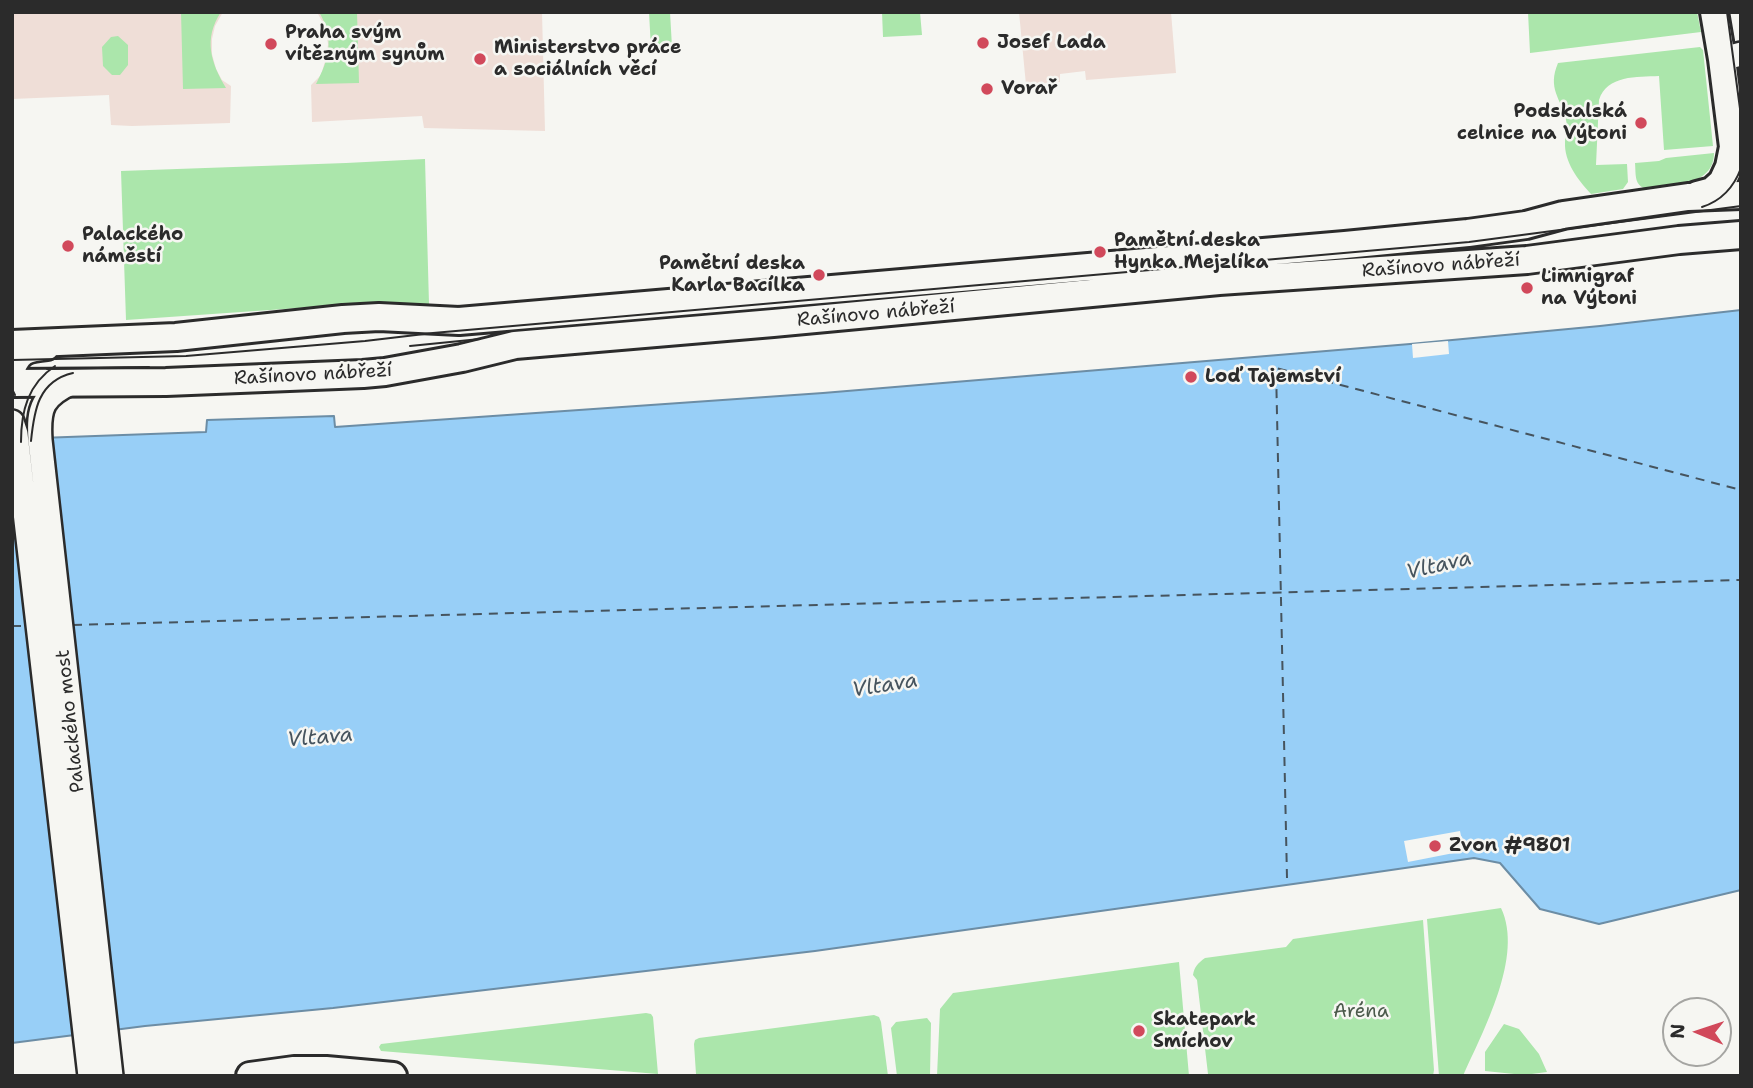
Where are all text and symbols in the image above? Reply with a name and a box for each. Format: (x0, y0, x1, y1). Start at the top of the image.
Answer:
place label: Praha svým vítězným synům (285, 22, 445, 66)
place label: Josef Lada (997, 32, 1106, 54)
marker: Josef Lada (975, 35, 991, 51)
marker: Praha svým vítězným synům (263, 36, 279, 52)
place label: Ministerstvo práce a sociálních věcí (494, 37, 681, 81)
marker: Ministerstvo práce a sociálních věcí (472, 51, 488, 67)
place label: Vorař (1001, 78, 1058, 100)
marker: Vorař (979, 81, 995, 97)
place label: Podskalská celnice na Výtoni (1457, 101, 1627, 145)
marker: Podskalská celnice na Výtoni (1633, 115, 1649, 131)
place label: Palackého náměstí (82, 224, 183, 268)
place label: Pamětní deska Hynka Mejzlíka (1114, 230, 1268, 274)
marker: Palackého náměstí (60, 238, 76, 254)
marker: Pamětní deska Hynka Mejzlíka (1092, 244, 1108, 260)
street label: Rašínovo nábřeží (1361, 249, 1521, 283)
place label: Pamětní deska Karla Bacílka (659, 253, 805, 297)
place label: Limnigraf na Výtoni (1541, 266, 1637, 310)
marker: Pamětní deska Karla Bacílka (811, 267, 827, 283)
marker: Limnigraf na Výtoni (1519, 280, 1535, 296)
street label: Rašínovo nábřeží (796, 296, 956, 332)
street label: Rašínovo nábřeží (233, 359, 393, 391)
place label: Loď Tajemství (1205, 366, 1341, 388)
marker: Loď Tajemství (1183, 369, 1199, 385)
water label: Vltava (1404, 546, 1474, 586)
street label: Palackého most (52, 648, 90, 794)
water label: Vltava (850, 668, 920, 704)
water label: Vltava (286, 723, 354, 753)
place label: Zvon #9801 (1449, 835, 1570, 857)
marker: Zvon #9801 (1427, 838, 1443, 854)
north arrow (1662, 997, 1732, 1067)
park label: Aréna (1333, 1001, 1389, 1023)
place label: Skatepark Smíchov (1153, 1009, 1256, 1053)
marker: Skatepark Smíchov (1131, 1023, 1147, 1039)
text: N (1665, 1023, 1690, 1039)

